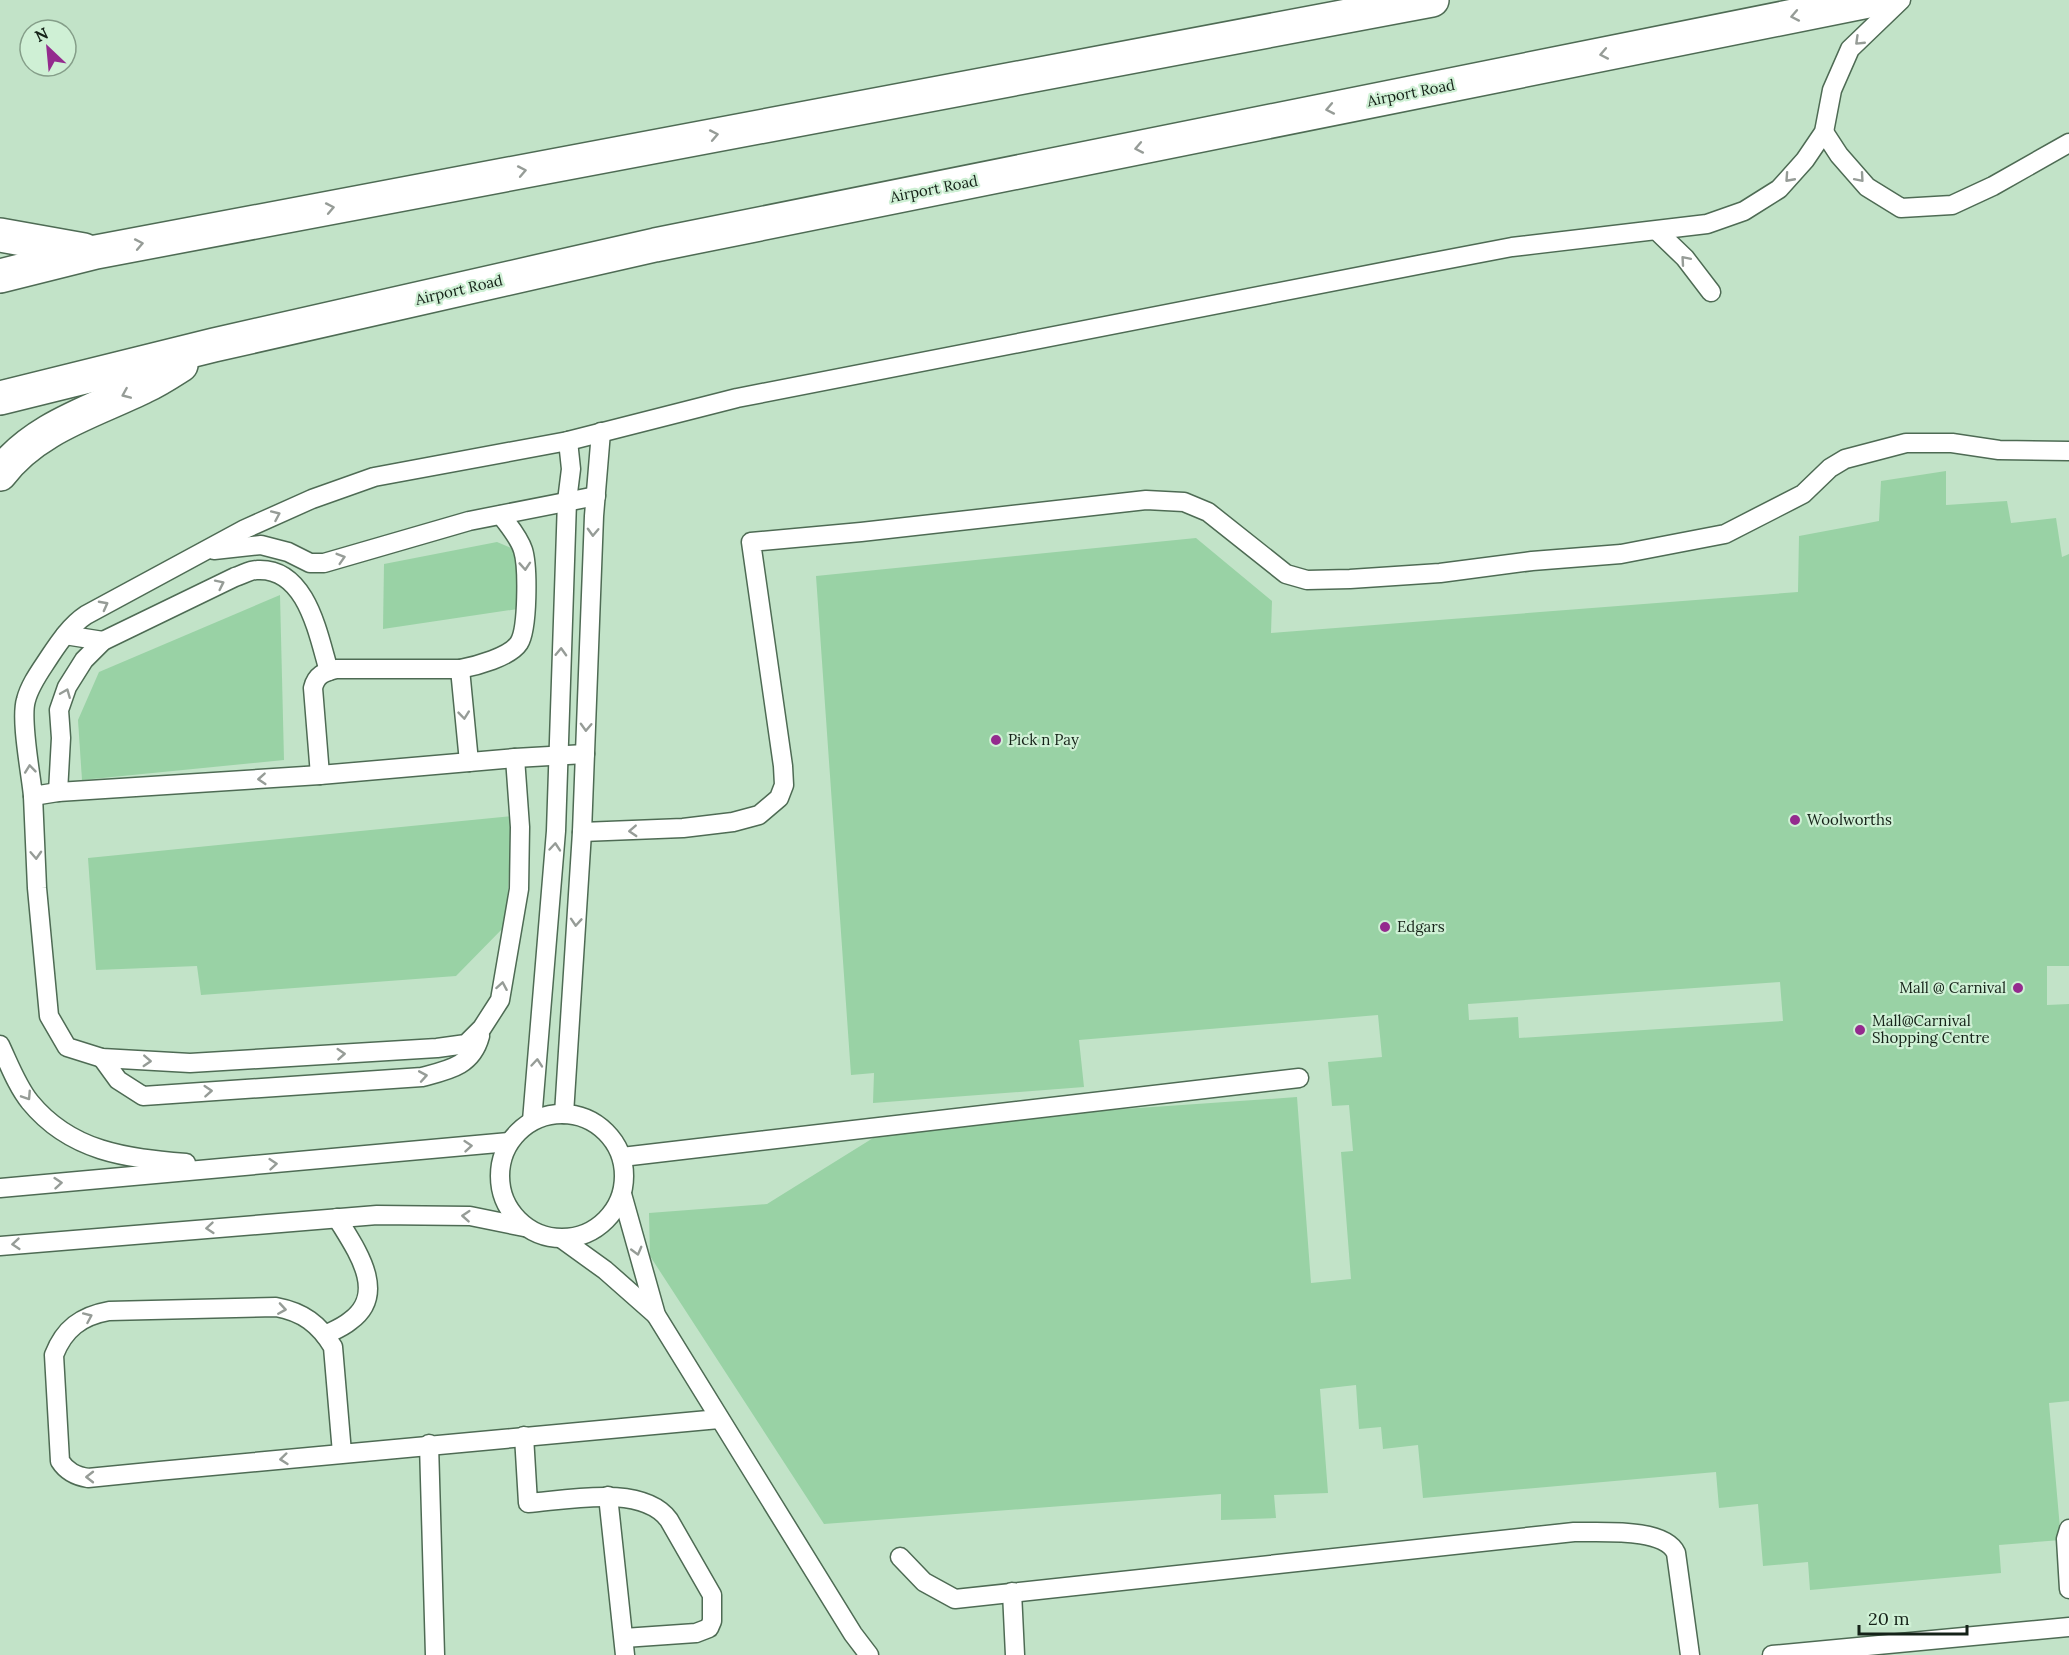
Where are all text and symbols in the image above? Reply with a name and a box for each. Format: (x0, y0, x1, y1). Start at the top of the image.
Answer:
one-way arrow (1790, 9, 1800, 22)
north arrow (18, 18, 78, 78)
text: N (31, 23, 51, 46)
one-way arrow (1855, 34, 1865, 45)
one-way arrow (1599, 47, 1609, 60)
street label: Airport Road (1364, 75, 1456, 111)
one-way arrow (1326, 102, 1336, 115)
one-way arrow (708, 129, 718, 142)
one-way arrow (1135, 141, 1145, 154)
one-way arrow (517, 165, 527, 178)
street label: Airport Road (887, 171, 979, 207)
one-way arrow (1853, 171, 1864, 182)
one-way arrow (1785, 172, 1796, 182)
one-way arrow (326, 202, 335, 214)
one-way arrow (134, 238, 144, 251)
one-way arrow (1682, 256, 1693, 267)
street label: Airport Road (412, 270, 504, 309)
one-way arrow (122, 387, 133, 399)
one-way arrow (270, 510, 281, 522)
one-way arrow (587, 528, 600, 537)
one-way arrow (335, 553, 346, 565)
one-way arrow (518, 562, 531, 571)
one-way arrow (214, 580, 225, 592)
one-way arrow (97, 601, 108, 612)
one-way arrow (555, 648, 568, 657)
one-way arrow (59, 688, 71, 699)
one-way arrow (457, 711, 470, 720)
one-way arrow (580, 723, 593, 732)
place label: Pick n Pay (1008, 730, 1079, 749)
marker: Pick n Pay (989, 733, 1003, 747)
one-way arrow (24, 764, 37, 773)
one-way arrow (258, 772, 267, 785)
place label: Woolworths (1807, 810, 1892, 829)
marker: Woolworths (1788, 813, 1802, 827)
one-way arrow (628, 824, 637, 837)
one-way arrow (548, 843, 561, 852)
one-way arrow (29, 850, 42, 859)
one-way arrow (570, 917, 583, 926)
place label: Edgars (1397, 917, 1445, 936)
marker: Edgars (1378, 920, 1392, 934)
place label: Mall @ Carnival (1899, 978, 2006, 997)
one-way arrow (495, 981, 508, 991)
marker: Mall @ Carnival (2011, 981, 2025, 995)
place label: Mall@Carnival Shopping Centre (1872, 1011, 1990, 1047)
marker: Mall@Carnival Shopping Centre (1853, 1023, 1867, 1037)
one-way arrow (337, 1047, 346, 1060)
one-way arrow (142, 1054, 151, 1067)
one-way arrow (530, 1058, 543, 1067)
one-way arrow (419, 1070, 428, 1082)
one-way arrow (203, 1085, 212, 1098)
one-way arrow (20, 1090, 31, 1101)
one-way arrow (463, 1140, 472, 1153)
one-way arrow (269, 1158, 278, 1171)
one-way arrow (54, 1177, 63, 1190)
one-way arrow (462, 1210, 471, 1223)
one-way arrow (205, 1222, 214, 1235)
one-way arrow (11, 1238, 20, 1251)
one-way arrow (630, 1245, 642, 1256)
one-way arrow (276, 1302, 286, 1315)
one-way arrow (82, 1313, 93, 1325)
one-way arrow (279, 1452, 288, 1465)
one-way arrow (85, 1471, 94, 1483)
scale bar (1859, 1598, 1967, 1636)
text: 20 m (1868, 1607, 1910, 1630)

